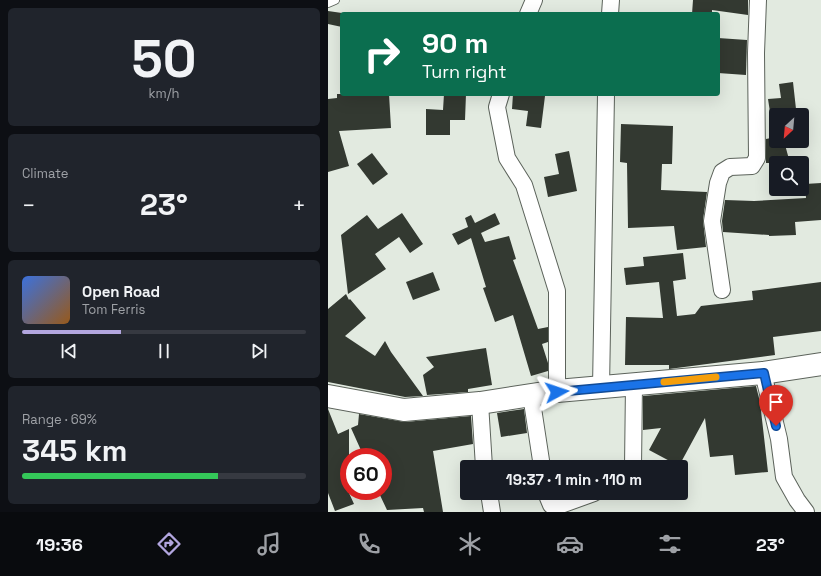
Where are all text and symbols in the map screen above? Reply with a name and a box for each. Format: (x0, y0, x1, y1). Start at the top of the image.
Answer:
text: 90 m (422, 25, 488, 61)
text: 50 (132, 26, 196, 92)
icon: right (356, 28, 408, 80)
text: Turn right (422, 60, 506, 83)
text: km/h (149, 85, 179, 102)
north arrow (769, 108, 809, 148)
map controls (769, 108, 809, 196)
button: search (769, 156, 809, 196)
text: Climate (22, 165, 68, 182)
text: 23° (140, 185, 188, 224)
text: − (22, 191, 36, 219)
text: + (292, 191, 306, 219)
text: Open Road (82, 282, 160, 301)
text: Tom Ferris (82, 301, 145, 318)
icon: previous (58, 340, 80, 362)
icon: pause (153, 340, 175, 362)
icon: next (248, 340, 270, 362)
position arrow (536, 371, 578, 413)
pin (759, 385, 793, 426)
icon: arrive (765, 391, 787, 413)
text: Range · 69% (22, 411, 97, 428)
text: 345 km (22, 431, 127, 470)
speed limit sign: 60 (340, 448, 392, 500)
text: 19:37 · 1 min · 110 m (506, 470, 642, 489)
icon: directions (155, 530, 183, 558)
icon: music (255, 530, 283, 558)
icon: phone (355, 530, 383, 558)
icon: climate (456, 530, 484, 558)
icon: car (556, 530, 584, 558)
icon: filters (656, 530, 684, 558)
text: 19:36 (36, 533, 83, 556)
text: 23° (756, 533, 785, 556)

